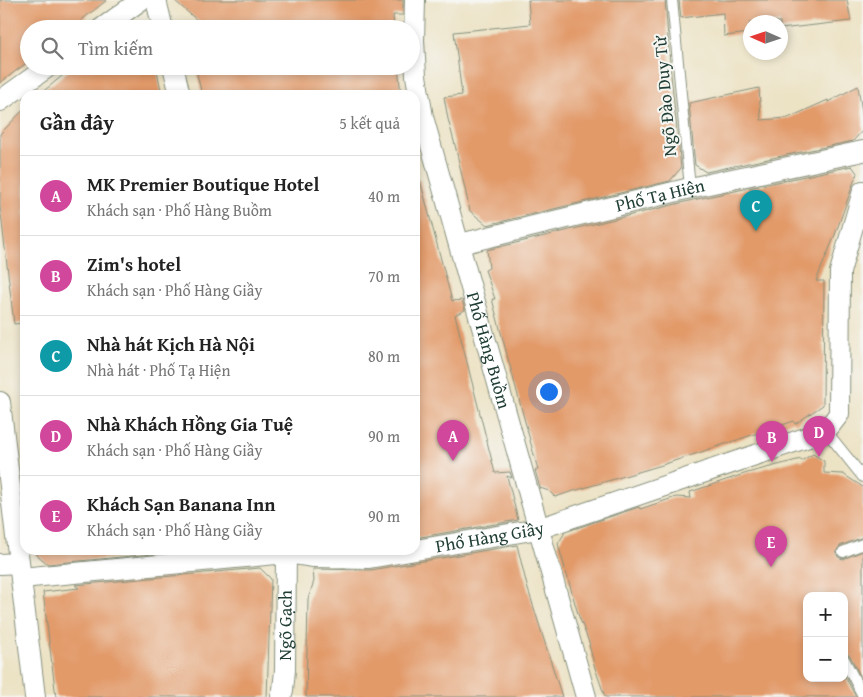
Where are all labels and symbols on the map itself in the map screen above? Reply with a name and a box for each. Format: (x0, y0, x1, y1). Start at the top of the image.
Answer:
north arrow (743, 15, 788, 60)
street label: Ngõ Đào Duy Từ (646, 34, 683, 158)
street label: Phố Tạ Hiện (613, 171, 707, 219)
pin: C (740, 190, 772, 231)
street label: Phố Hàng Buồm (460, 289, 518, 412)
your location (536, 379, 562, 405)
pin: D (803, 416, 835, 457)
pin: A (437, 420, 469, 461)
pin: B (756, 421, 788, 462)
street label: Phố Hàng Giầy (433, 514, 548, 559)
pin: E (755, 526, 787, 567)
street label: Ngõ Gạch (271, 590, 299, 661)

